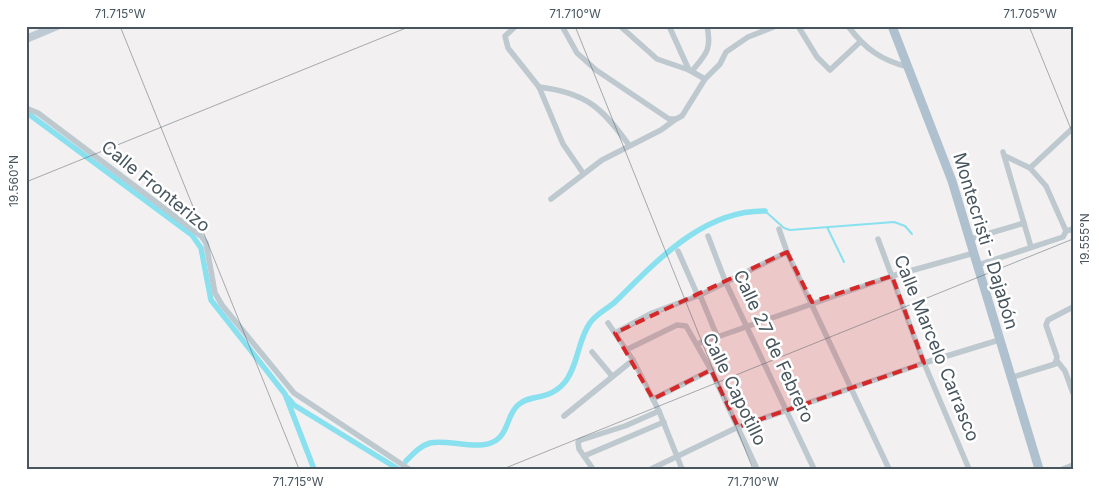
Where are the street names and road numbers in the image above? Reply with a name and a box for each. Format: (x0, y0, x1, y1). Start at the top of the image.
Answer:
street label: Calle Fronterizo (97, 136, 215, 236)
street label: Montecristi - Dajabón (949, 150, 1023, 332)
street label: Calle Marcelo Carrasco (890, 252, 984, 444)
street label: Calle 27 de Febrero (729, 266, 819, 426)
street label: Calle Capotillo (699, 329, 771, 449)

